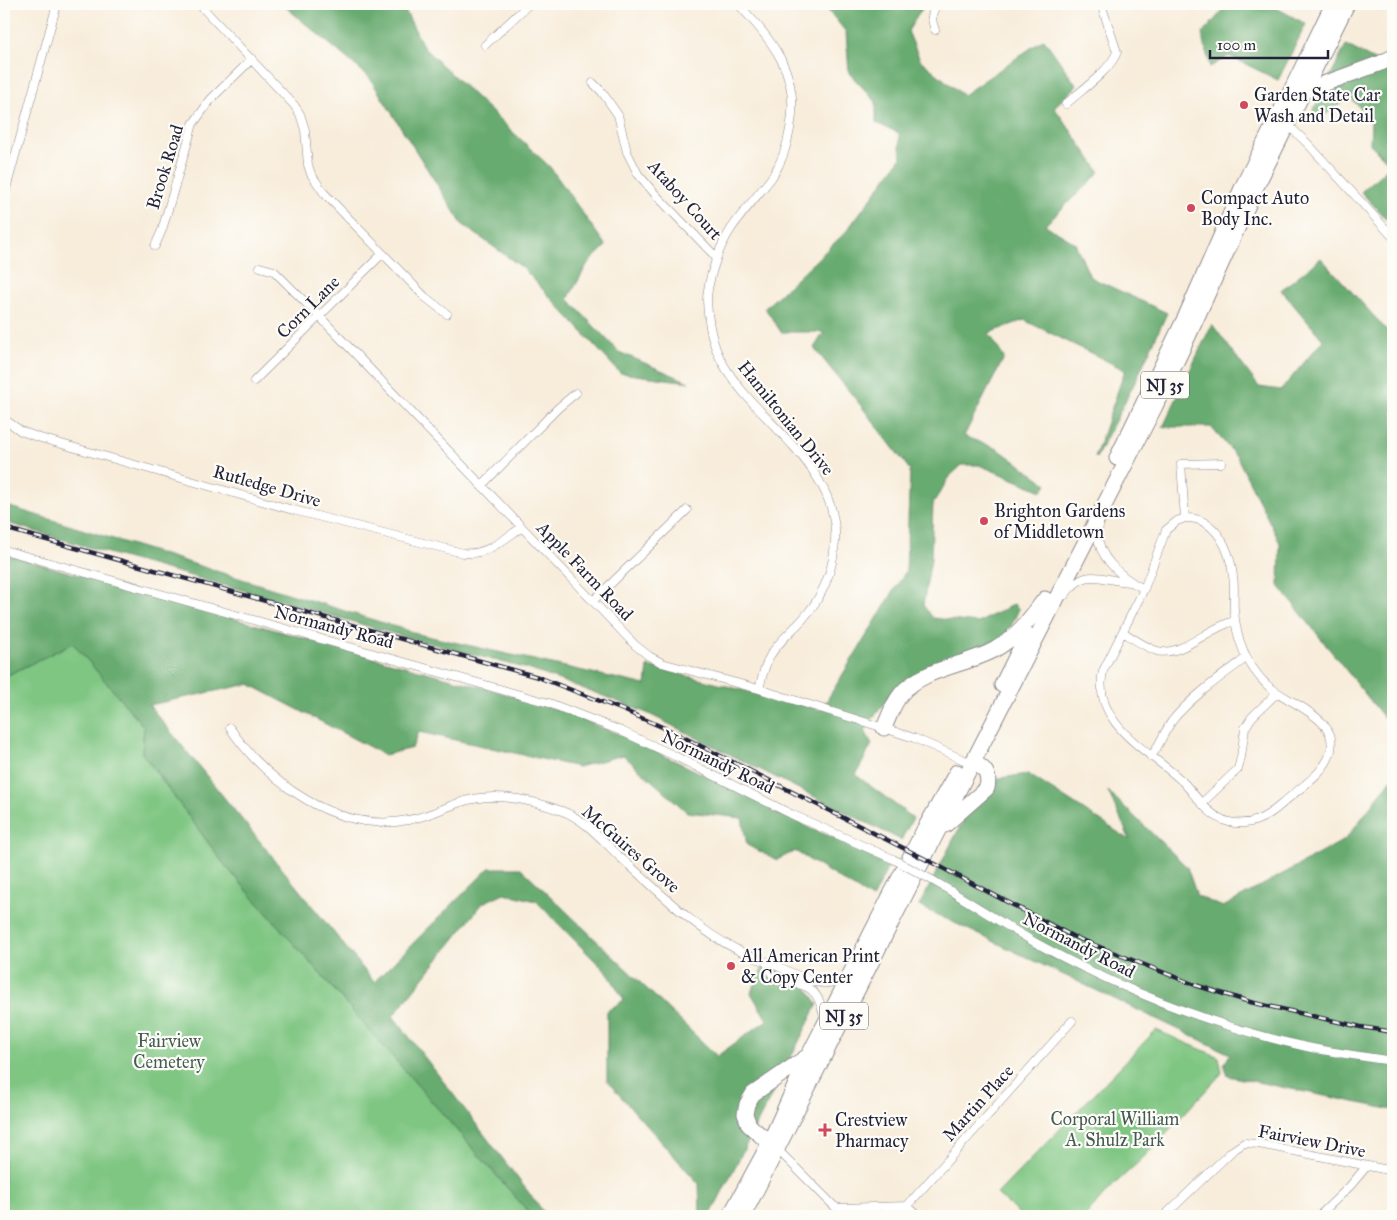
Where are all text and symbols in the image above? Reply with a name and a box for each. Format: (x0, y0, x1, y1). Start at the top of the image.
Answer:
scale bar (1210, 28, 1327, 60)
text: 100 m (1217, 36, 1257, 54)
place label: Garden State Car Wash and Detail (1254, 84, 1381, 127)
marker: Garden State Car Wash and Detail (1238, 99, 1250, 111)
street label: Brook Road (142, 122, 188, 212)
street label: Ataboy Court (643, 155, 727, 245)
place label: Compact Auto Body Inc. (1201, 187, 1309, 230)
marker: Compact Auto Body Inc. (1185, 202, 1197, 214)
street label: Corn Lane (272, 271, 344, 343)
street label: Hamiltonian Drive (733, 356, 839, 480)
road number: NJ 35 (1141, 372, 1189, 398)
street label: Rutledge Drive (210, 460, 323, 513)
place label: Brighton Gardens of Middletown (994, 500, 1125, 543)
marker: Brighton Gardens of Middletown (978, 515, 990, 527)
street label: Apple Farm Road (531, 516, 638, 625)
street label: Normandy Road (272, 600, 396, 654)
street label: Normandy Road (658, 725, 778, 799)
street label: McGuires Grove (577, 800, 685, 898)
street label: Normandy Road (1019, 907, 1139, 983)
place label: All American Print & Copy Center (740, 945, 880, 988)
marker: All American Print & Copy Center (725, 960, 737, 972)
road number: NJ 35 (820, 1002, 868, 1030)
park label: Fairview Cemetery (133, 1030, 205, 1073)
street label: Martin Place (938, 1060, 1018, 1146)
park label: Corporal William A. Shulz Park (1051, 1108, 1179, 1151)
place label: Crestview Pharmacy (835, 1109, 909, 1152)
street label: Fairview Drive (1256, 1120, 1368, 1162)
marker: Crestview Pharmacy (819, 1124, 831, 1136)

